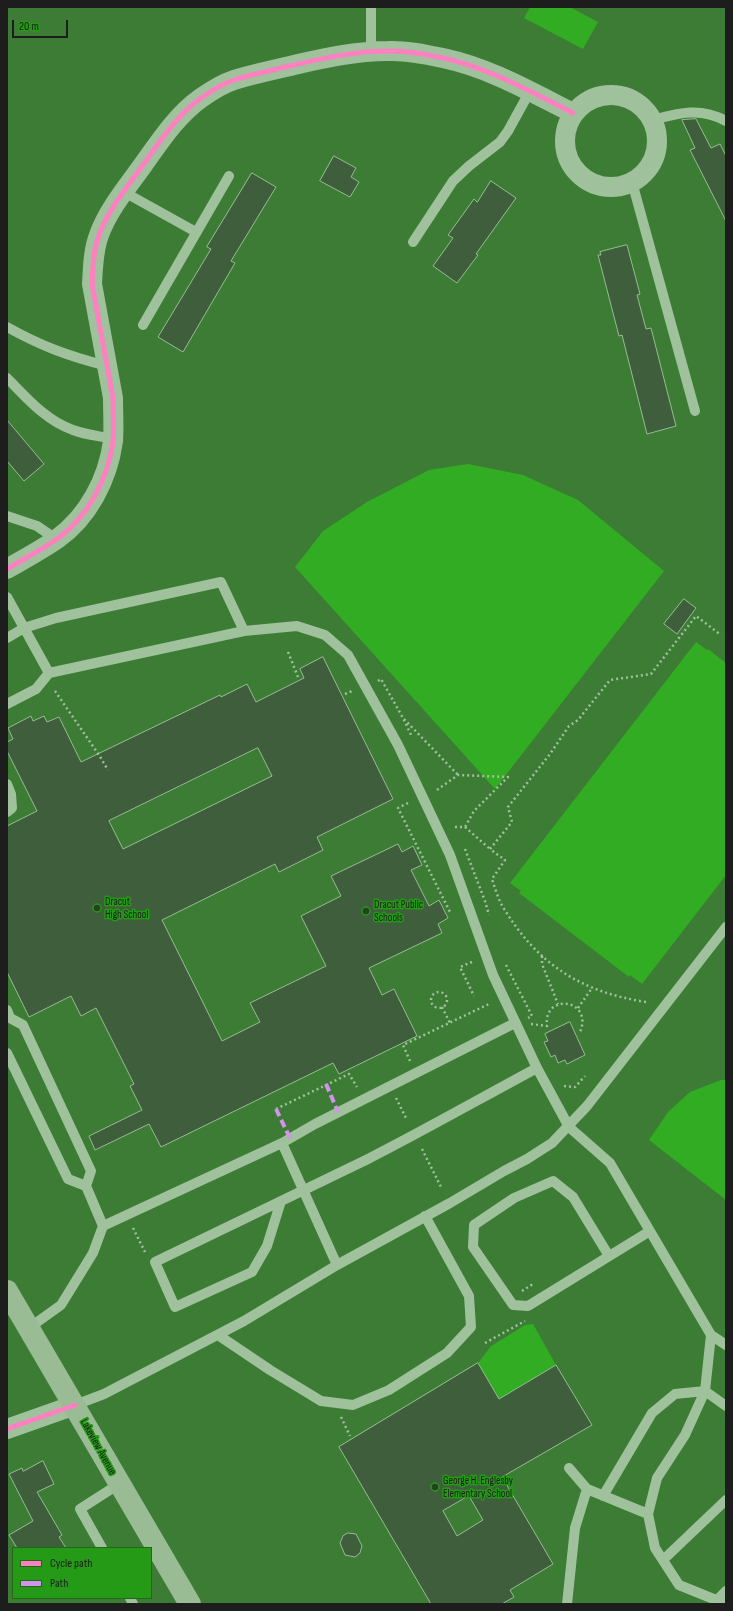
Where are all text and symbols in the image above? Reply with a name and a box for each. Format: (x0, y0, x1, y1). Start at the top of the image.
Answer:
scale bar (14, 12, 70, 38)
text: 20 m (19, 19, 39, 34)
place label: Dracut High School (105, 895, 148, 921)
place label: Dracut Public Schools (374, 898, 423, 924)
marker: Dracut High School (92, 903, 102, 913)
marker: Dracut Public Schools (361, 906, 371, 916)
street label: Lakeview Avenue (77, 1417, 119, 1477)
place label: George H. Englesby Elementary School (443, 1474, 513, 1500)
marker: George H. Englesby Elementary School (430, 1482, 440, 1492)
legend (12, 1547, 152, 1599)
text: Cycle path (50, 1556, 92, 1571)
text: Path (50, 1576, 68, 1591)

